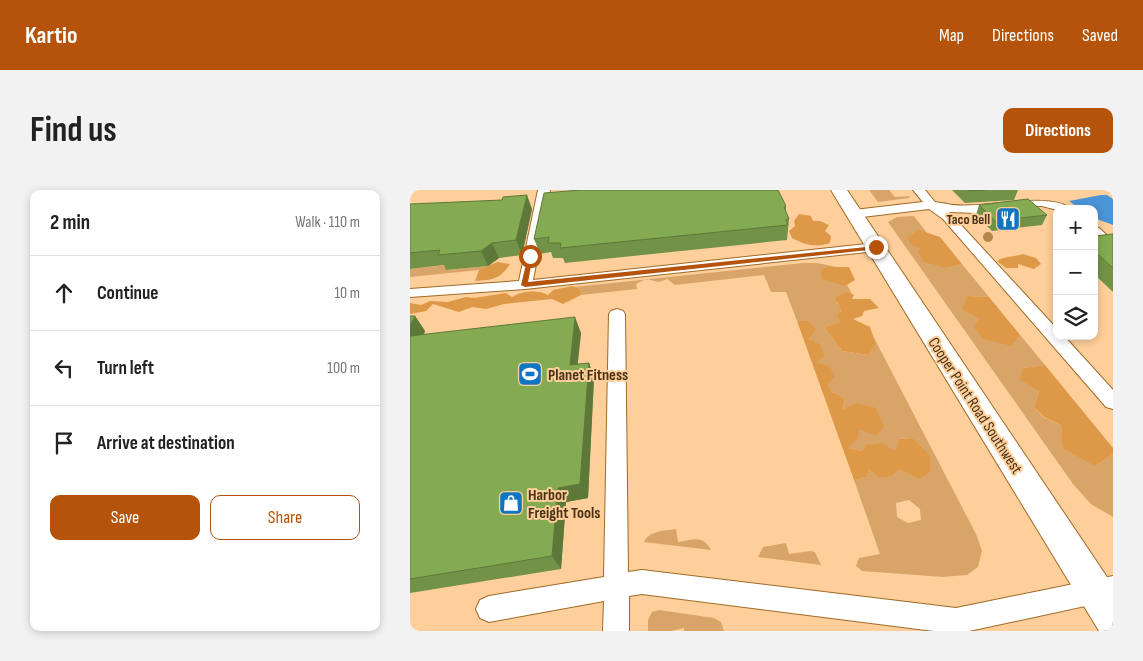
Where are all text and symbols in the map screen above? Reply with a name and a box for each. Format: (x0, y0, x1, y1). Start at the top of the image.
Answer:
text: Kartio (25, 21, 77, 50)
text: Map (939, 25, 964, 46)
text: Directions (992, 25, 1054, 46)
text: Saved (1082, 25, 1118, 46)
button: Directions (1003, 108, 1113, 153)
text: Find us (30, 109, 117, 152)
map controls (1053, 205, 1098, 340)
button: + (1053, 205, 1098, 250)
restaurant icon: Taco Bell (995, 206, 1021, 232)
text: 2 min (50, 210, 90, 235)
place label: Taco Bell (947, 211, 990, 228)
text: Walk · 110 m (295, 213, 360, 232)
route end (865, 236, 888, 259)
route start (519, 245, 542, 268)
button: − (1053, 250, 1098, 295)
icon: ahead (50, 279, 78, 307)
text: Continue (97, 282, 158, 305)
text: 10 m (334, 284, 360, 303)
button: layers (1053, 295, 1098, 340)
street label: Cooper Point Road Southwest (923, 334, 1026, 478)
icon: left (50, 354, 78, 382)
text: Turn left (97, 357, 154, 380)
text: 100 m (327, 359, 360, 378)
sports icon: Planet Fitness (517, 361, 543, 387)
place label: Planet Fitness (548, 366, 628, 385)
icon: arrive (50, 429, 78, 457)
text: Arrive at destination (97, 432, 235, 455)
place label: Harbor Freight Tools (528, 486, 600, 523)
shop icon: Harbor Freight Tools (498, 490, 524, 516)
button: Save (50, 495, 200, 540)
button: Share (210, 495, 360, 540)

